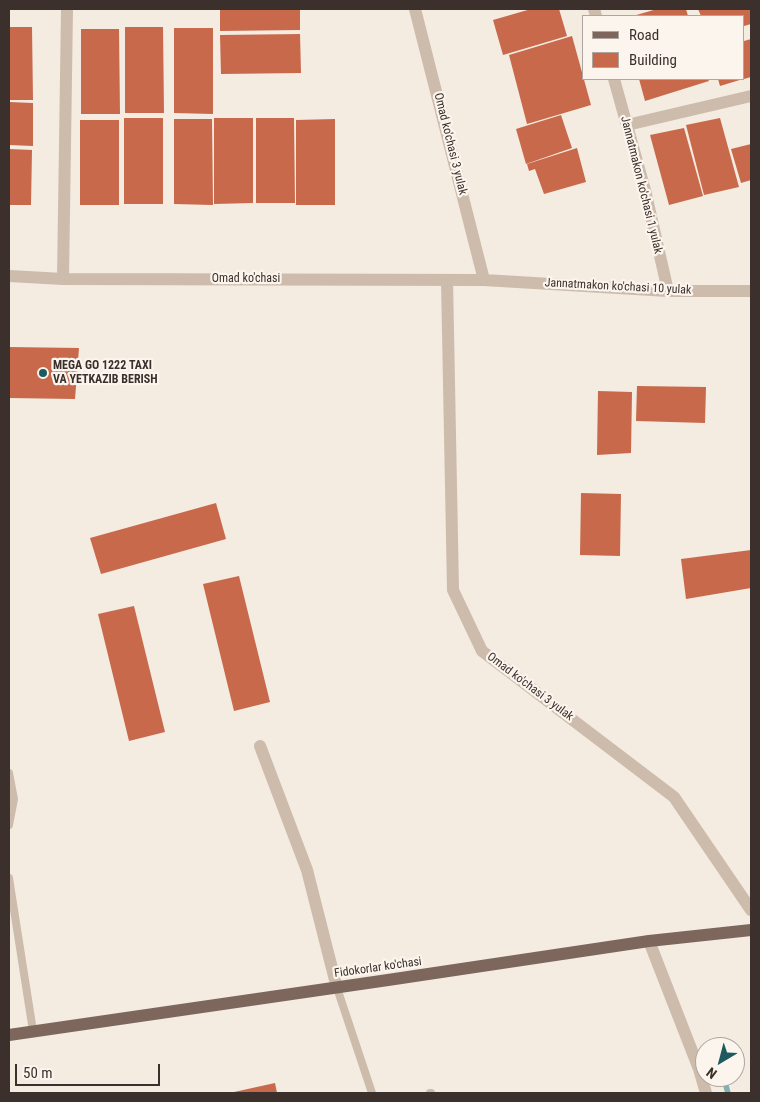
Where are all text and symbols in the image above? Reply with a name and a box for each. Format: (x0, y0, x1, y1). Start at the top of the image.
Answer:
legend (582, 15, 745, 80)
text: Road (629, 26, 659, 44)
text: Building (629, 51, 677, 69)
street label: Omad ko'chasi 3 yulak (430, 92, 470, 196)
street label: Jannatmakon ko'chasi 1 yulak (617, 115, 665, 255)
street label: Omad ko'chasi (212, 272, 280, 286)
street label: Jannatmakon ko'chasi 10 yulak (544, 276, 692, 298)
place label: MEGA GO 1222 TAXI VA YETKAZIB BERISH (53, 359, 158, 387)
marker: MEGA GO 1222 TAXI VA YETKAZIB BERISH (37, 367, 49, 379)
street label: Omad ko'chasi 3 yulak (484, 650, 576, 724)
street label: Fidokorlar ko'chasi (333, 955, 423, 981)
north arrow (695, 1037, 745, 1087)
scale bar (18, 1054, 162, 1086)
text: 50 m (23, 1064, 53, 1082)
text: N (703, 1064, 720, 1082)

